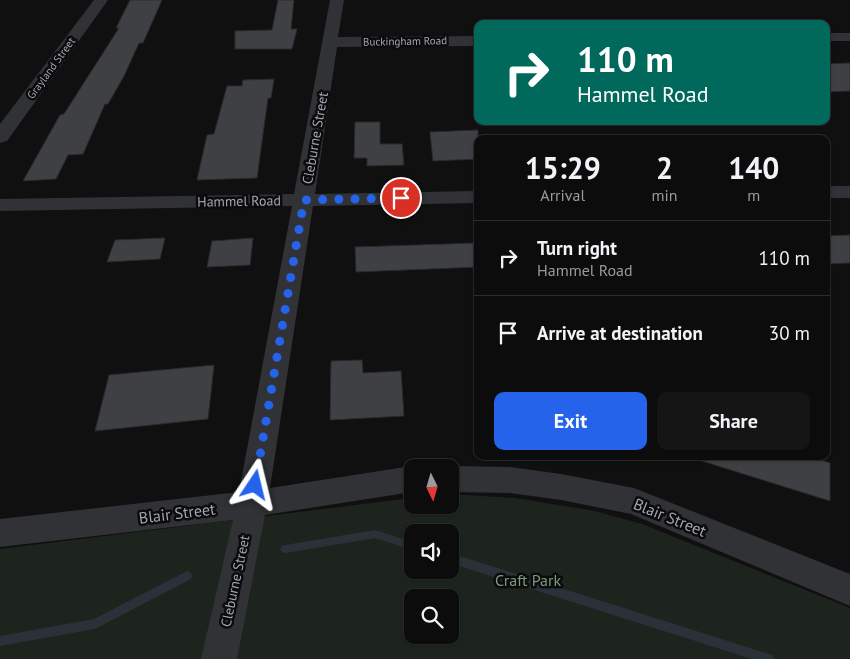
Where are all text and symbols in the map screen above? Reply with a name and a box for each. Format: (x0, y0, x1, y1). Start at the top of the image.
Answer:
street label: Buckingham Road (363, 33, 447, 49)
street label: Grayland Street (24, 34, 78, 102)
text: 110 m (577, 36, 674, 82)
icon: right (494, 40, 559, 105)
text: Hammel Road (577, 80, 708, 108)
street label: Cleburne Street (298, 90, 332, 186)
text: 15:29 (525, 148, 601, 187)
text: 2 (656, 148, 673, 187)
text: 140 (728, 148, 779, 187)
pin (380, 177, 422, 219)
icon: arrive (387, 184, 415, 212)
text: Arrival (540, 185, 585, 205)
text: min (652, 185, 678, 205)
text: m (747, 185, 760, 205)
street label: Hammel Road (197, 191, 281, 211)
text: Turn right (537, 236, 617, 260)
icon: right (494, 244, 522, 272)
text: 110 m (758, 246, 810, 270)
text: Hammel Road (537, 260, 633, 280)
icon: arrive (494, 319, 522, 347)
text: Arrive at destination (537, 321, 703, 345)
text: 30 m (769, 321, 810, 345)
button: Exit (494, 392, 647, 450)
button: Share (657, 392, 810, 450)
position arrow (228, 458, 280, 510)
north arrow (404, 459, 459, 514)
map controls (404, 459, 459, 644)
street label: Blair Street (631, 493, 710, 541)
street label: Blair Street (138, 498, 217, 528)
button: sound (404, 524, 459, 579)
street label: Cleburne Street (216, 533, 254, 629)
park label: Craft Park (495, 570, 561, 590)
button: search (404, 589, 459, 644)

